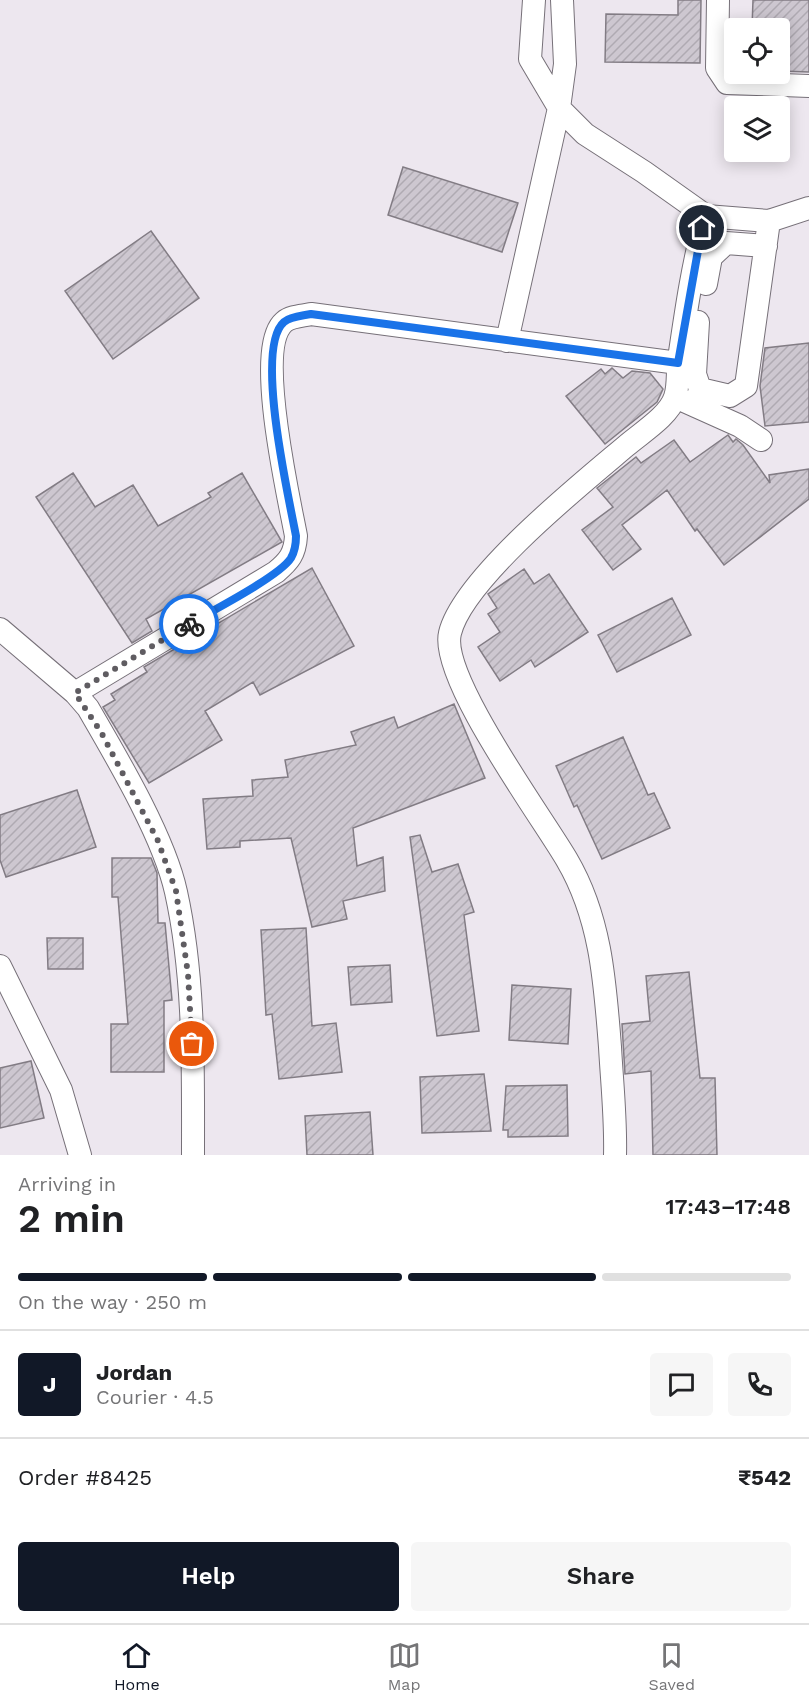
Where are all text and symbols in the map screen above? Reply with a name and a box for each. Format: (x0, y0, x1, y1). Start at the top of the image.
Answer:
map controls (724, 18, 790, 162)
button: locate (724, 18, 790, 84)
button: layers (724, 96, 790, 162)
pin (676, 202, 727, 253)
icon: home (685, 211, 718, 244)
courier (159, 594, 219, 654)
icon: bike (173, 608, 206, 641)
pin (166, 1018, 217, 1069)
icon: bag (175, 1027, 208, 1060)
text: Arriving in (18, 1172, 116, 1196)
text: 17:43–17:48 (665, 1194, 791, 1219)
text: 2 min (18, 1196, 125, 1241)
text: On the way · 250 m (18, 1290, 207, 1314)
button: chat (650, 1353, 713, 1416)
button: phone (728, 1353, 791, 1416)
text: Jordan (96, 1360, 172, 1385)
text: J (43, 1372, 56, 1397)
text: Courier · 4.5 (96, 1385, 214, 1409)
text: Order #8425 (18, 1465, 152, 1490)
text: ₹542 (738, 1465, 791, 1490)
button: Help (18, 1542, 399, 1611)
button: Share (411, 1542, 791, 1611)
tab: Home (114, 1639, 160, 1694)
tab: Map (388, 1639, 421, 1694)
tab: Saved (649, 1639, 695, 1694)

